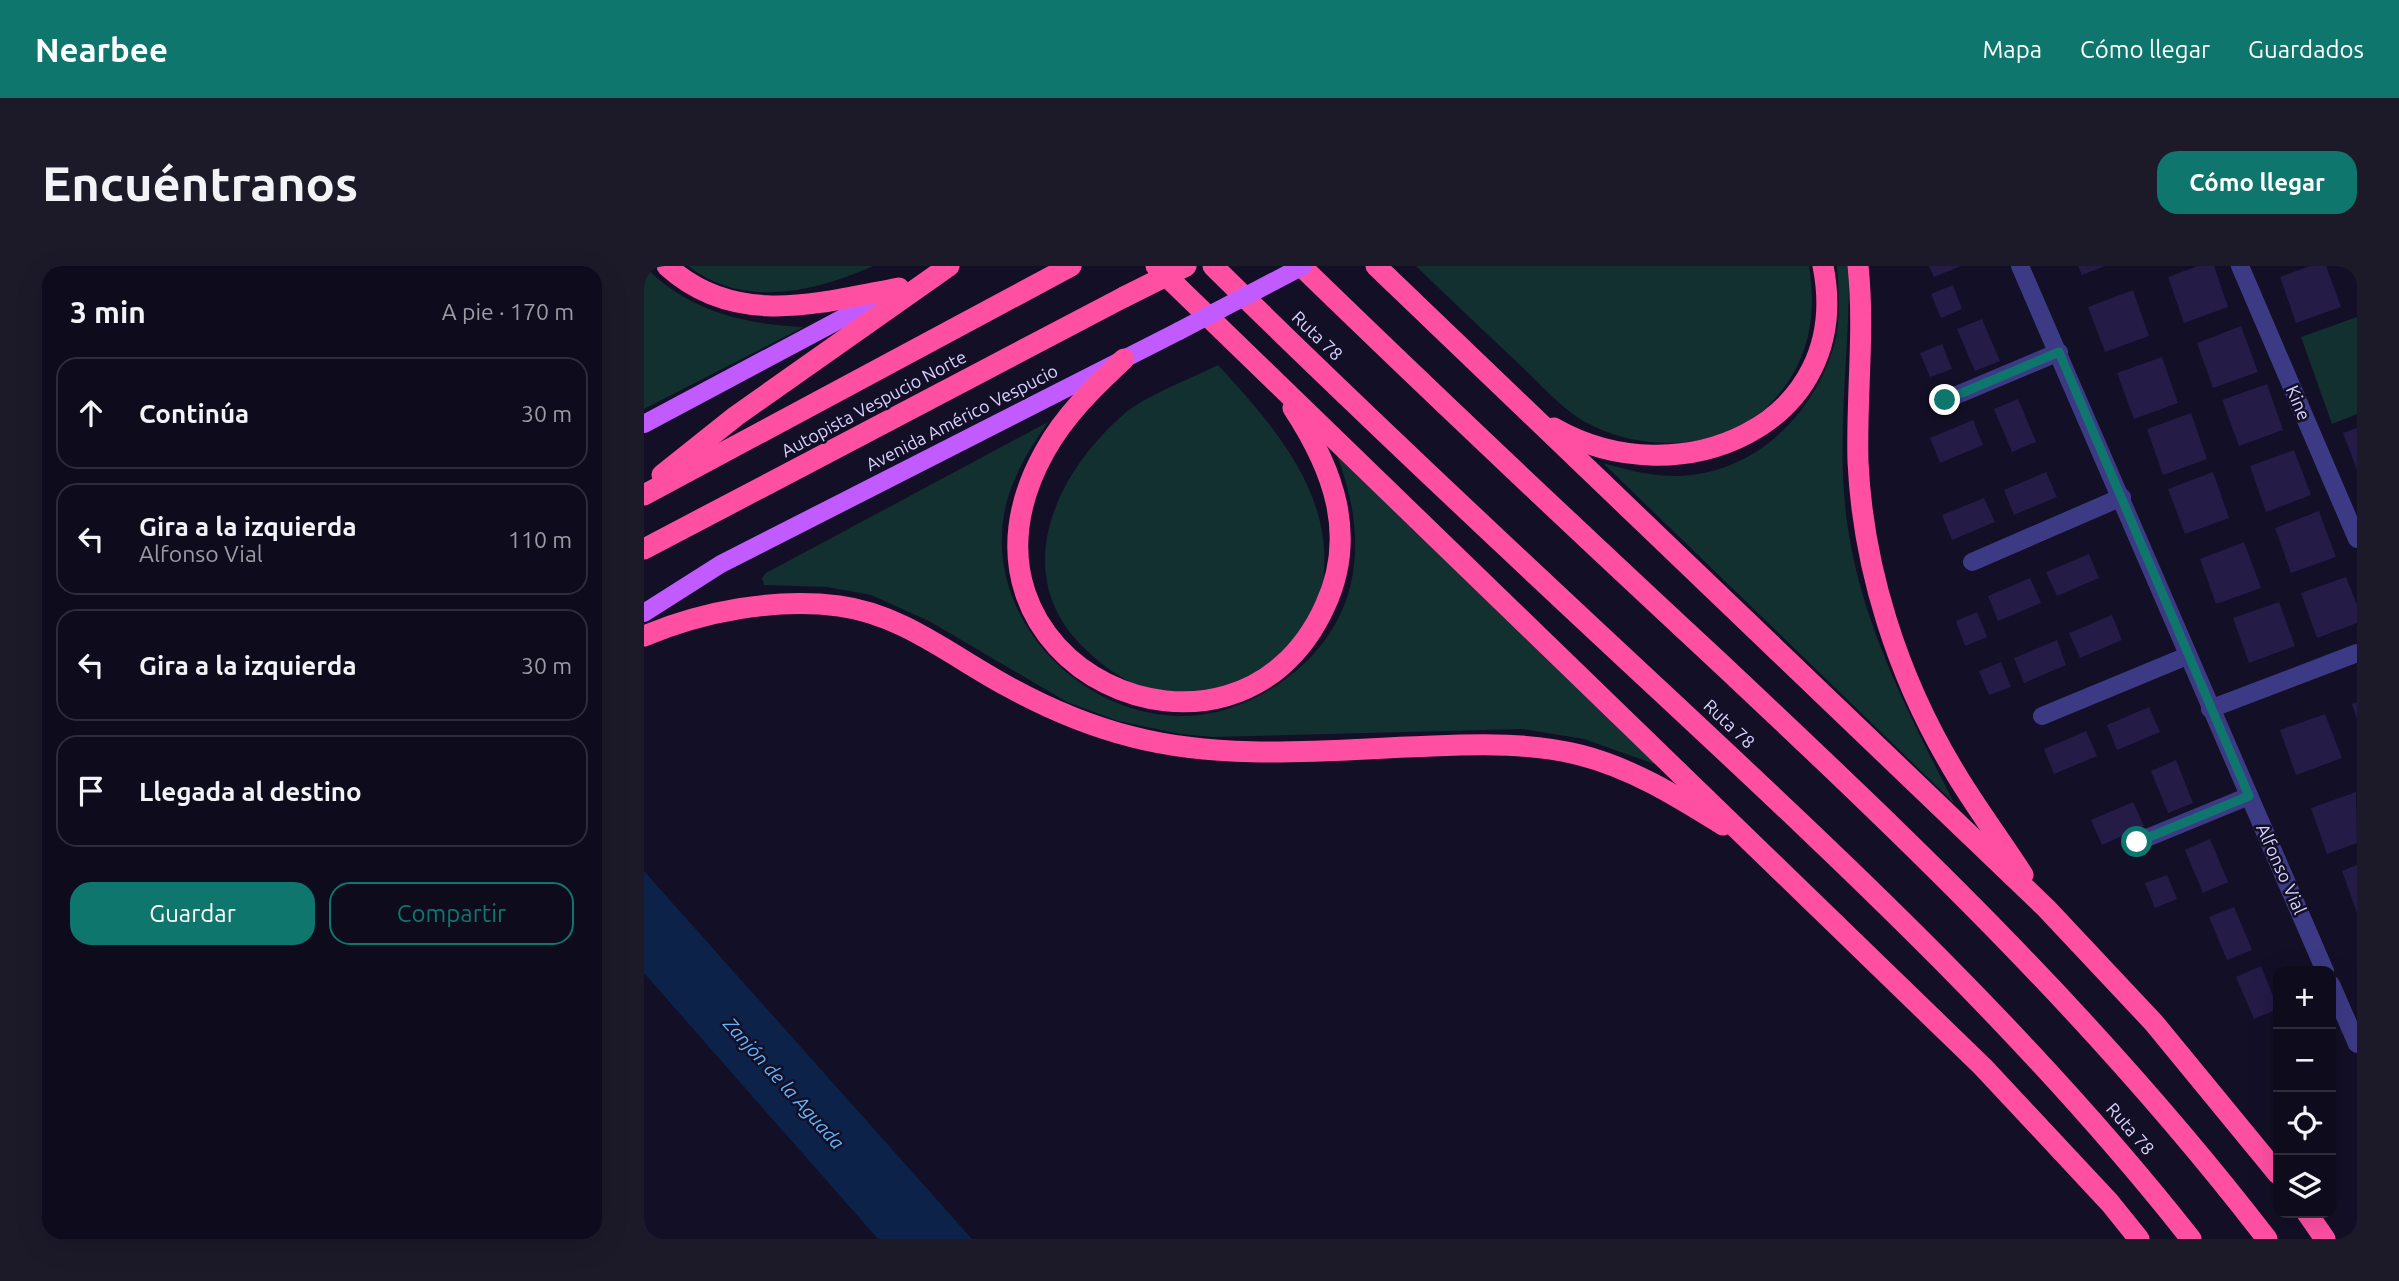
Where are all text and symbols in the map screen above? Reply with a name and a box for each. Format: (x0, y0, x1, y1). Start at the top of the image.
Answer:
text: Nearbee (35, 31, 168, 68)
text: Mapa (1982, 36, 2042, 63)
text: Cómo llegar (2080, 36, 2210, 63)
text: Guardados (2248, 36, 2364, 63)
button: Cómo llegar (2157, 151, 2357, 214)
text: Encuéntranos (42, 155, 358, 210)
text: 3 min (70, 295, 146, 329)
text: A pie · 170 m (442, 299, 574, 324)
street label: Ruta 78 (1288, 306, 1347, 364)
street label: Autopista Vespucio Norte (778, 346, 969, 460)
street label: Avenida Américo Vespucio (862, 360, 1061, 474)
street label: Kine (2283, 382, 2315, 423)
route end (1929, 384, 1960, 415)
icon: ahead (72, 394, 110, 432)
text: Continúa (139, 399, 249, 428)
text: 30 m (521, 401, 572, 426)
text: Gira a la izquierda (139, 512, 357, 541)
icon: left (72, 520, 110, 558)
text: 110 m (508, 527, 572, 552)
text: Alfonso Vial (139, 541, 263, 566)
icon: left (72, 646, 110, 684)
text: Gira a la izquierda (139, 651, 357, 680)
text: 30 m (521, 653, 572, 678)
street label: Ruta 78 (1700, 695, 1759, 752)
icon: arrive (72, 772, 110, 810)
text: Llegada al destino (139, 777, 362, 806)
street label: Alfonso Vial (2253, 820, 2311, 917)
route start (2121, 826, 2152, 857)
button: Guardar (70, 882, 315, 945)
button: Compartir (329, 882, 574, 945)
map controls (2273, 966, 2336, 1218)
button: + (2273, 966, 2336, 1029)
water label: Zanjón de la Aguada (719, 1012, 849, 1153)
button: − (2273, 1029, 2336, 1092)
button: locate (2273, 1092, 2336, 1155)
street label: Ruta 78 (2103, 1098, 2159, 1158)
button: layers (2273, 1155, 2336, 1218)

